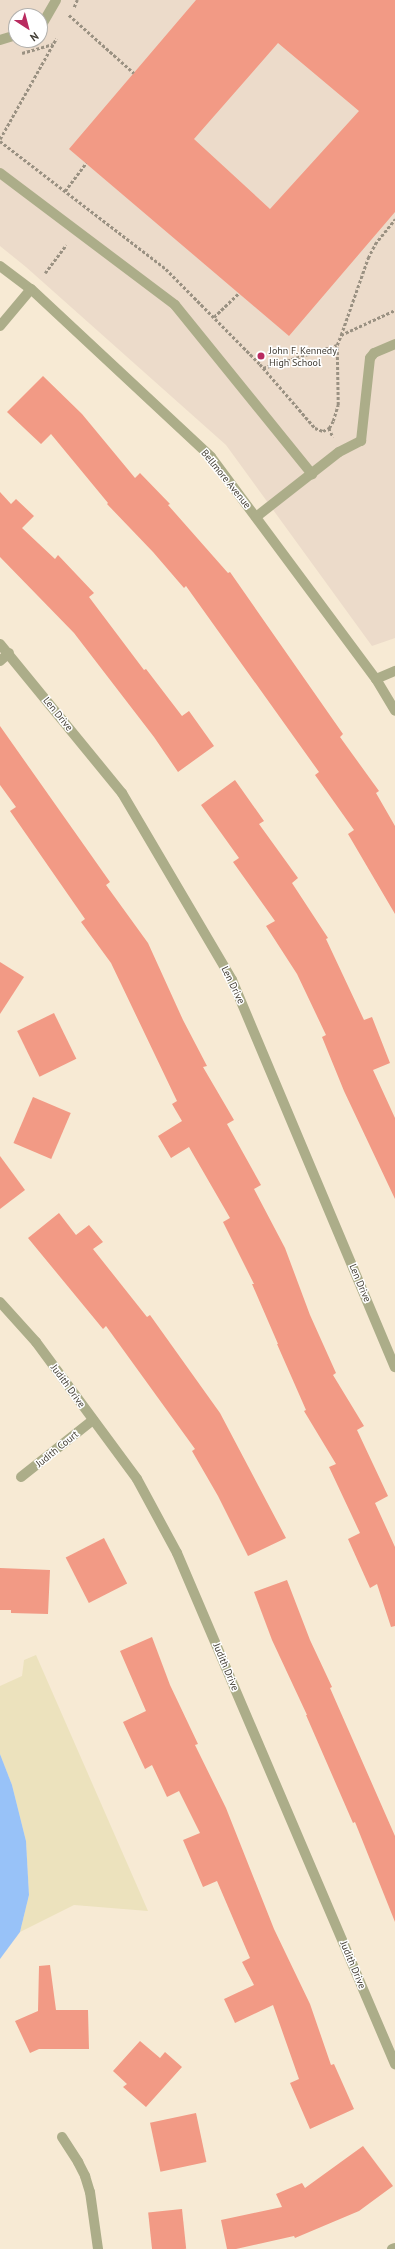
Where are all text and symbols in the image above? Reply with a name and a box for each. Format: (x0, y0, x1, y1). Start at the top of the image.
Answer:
north arrow (8, 8, 48, 48)
text: N (27, 29, 42, 45)
place label: John F. Kennedy High School (269, 344, 338, 368)
marker: John F. Kennedy High School (256, 351, 266, 361)
street label: Bellmore Avenue (198, 447, 254, 511)
street label: Len Drive (41, 695, 75, 733)
street label: Len Drive (219, 964, 247, 1006)
street label: Len Drive (347, 1262, 373, 1304)
street label: Judith Drive (48, 1362, 88, 1410)
street label: Judith Court (33, 1428, 81, 1470)
street label: Judith Drive (211, 1642, 241, 1692)
street label: Judith Drive (338, 1940, 368, 1990)

